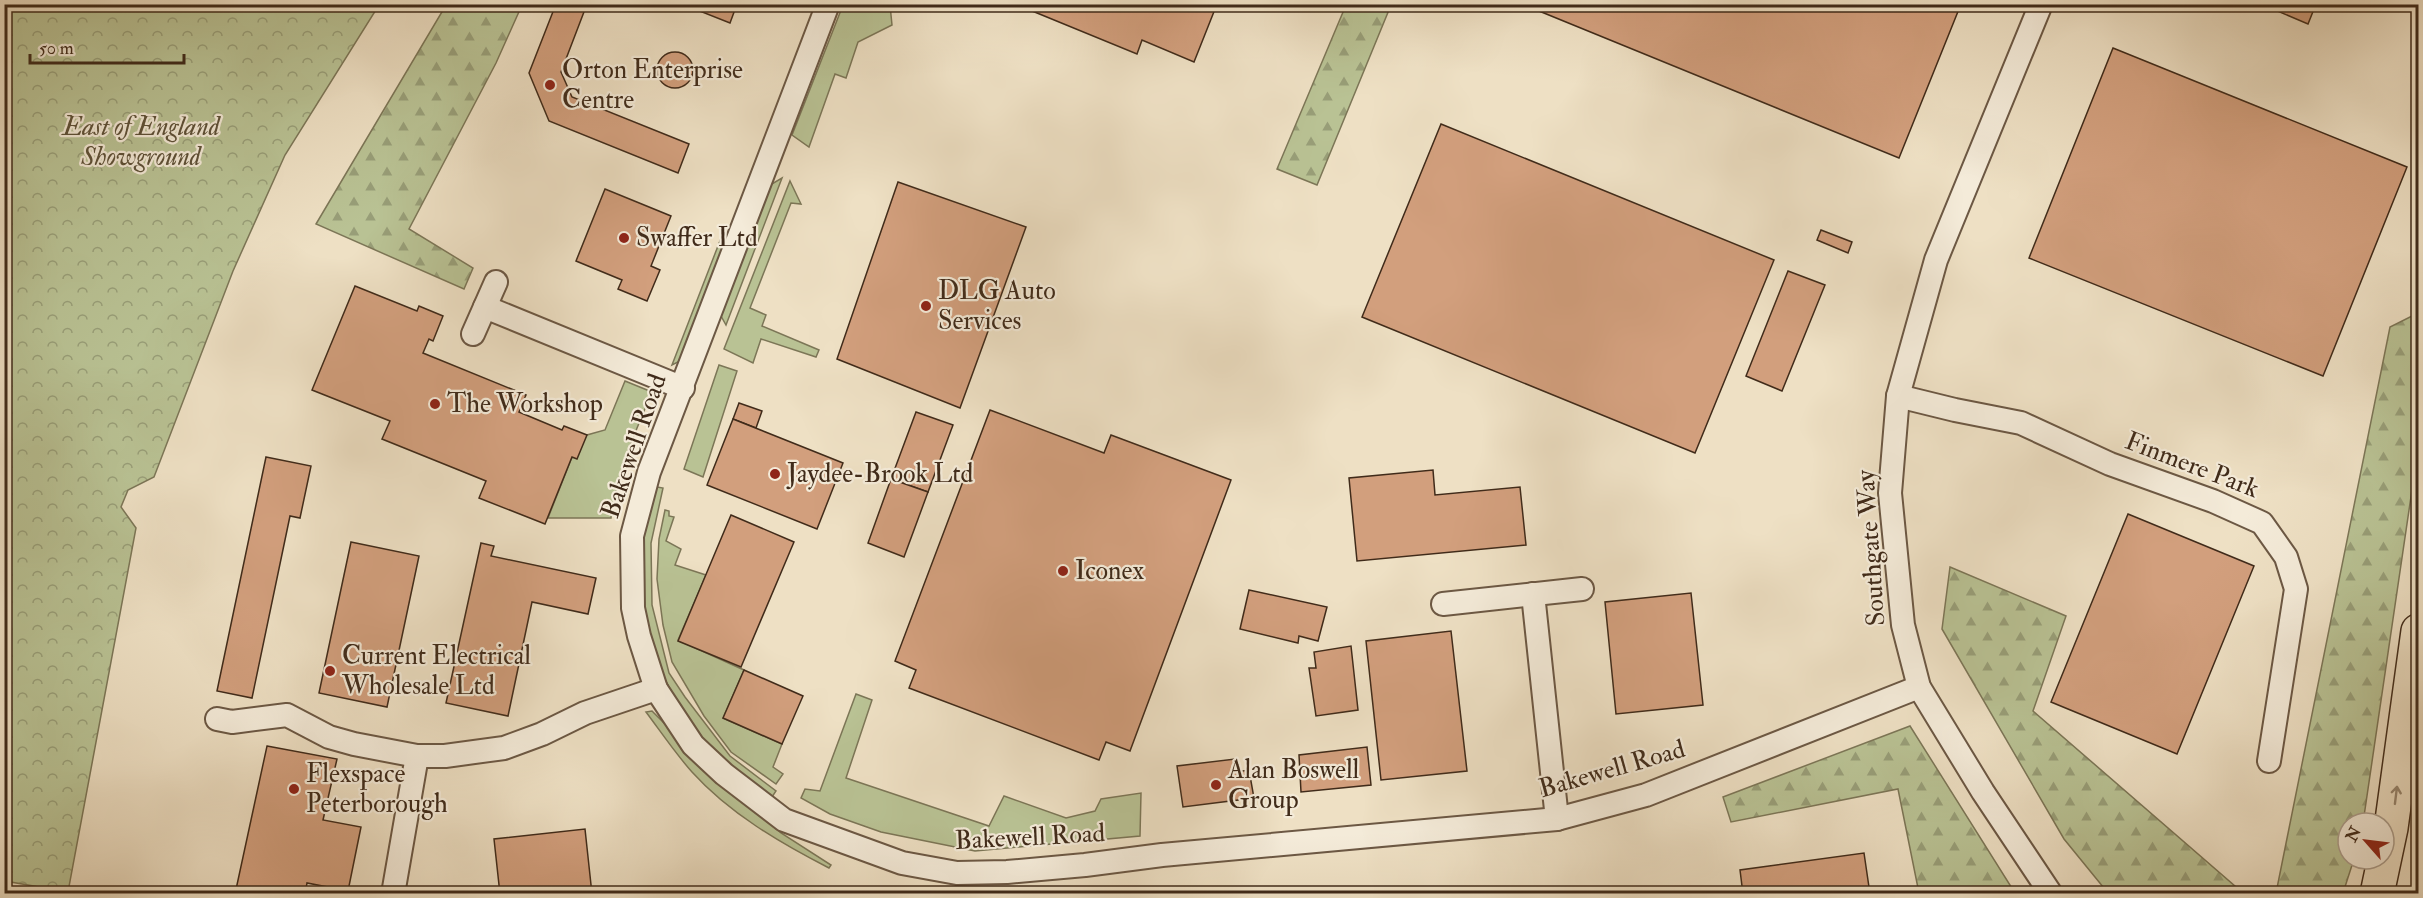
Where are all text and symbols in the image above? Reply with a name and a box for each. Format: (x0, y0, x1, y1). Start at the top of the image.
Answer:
scale bar (30, 27, 184, 65)
text: 50 m (39, 37, 74, 60)
place label: Orton Enterprise Centre (562, 54, 743, 116)
marker: Orton Enterprise Centre (543, 78, 557, 92)
park label: East of England Showground (60, 111, 222, 173)
place label: Swaffer Ltd (636, 222, 758, 254)
marker: Swaffer Ltd (617, 231, 631, 245)
place label: DLG Auto Services (938, 275, 1056, 337)
marker: DLG Auto Services (919, 299, 933, 313)
street label: Bakewell Road (594, 369, 674, 522)
place label: The Workshop (447, 388, 603, 421)
marker: The Workshop (428, 397, 442, 411)
street label: Finmere Park (2121, 425, 2264, 505)
place label: Jaydee-Brook Ltd (786, 458, 974, 490)
marker: Jaydee-Brook Ltd (768, 467, 782, 481)
street label: Southgate Way (1850, 468, 1892, 627)
place label: Iconex (1075, 555, 1144, 587)
marker: Iconex (1056, 564, 1070, 578)
place label: Current Electrical Wholesale Ltd (341, 640, 531, 702)
marker: Current Electrical Wholesale Ltd (323, 664, 337, 678)
street label: Bakewell Road (1535, 733, 1689, 805)
place label: Alan Boswell Group (1227, 754, 1360, 817)
place label: Flexspace Peterborough (306, 758, 448, 820)
marker: Alan Boswell Group (1209, 778, 1223, 792)
marker: Flexspace Peterborough (287, 782, 301, 796)
one-way arrow (2390, 785, 2401, 805)
north arrow (2336, 811, 2396, 871)
street label: Bakewell Road (954, 817, 1106, 857)
text: N (2341, 823, 2366, 846)

